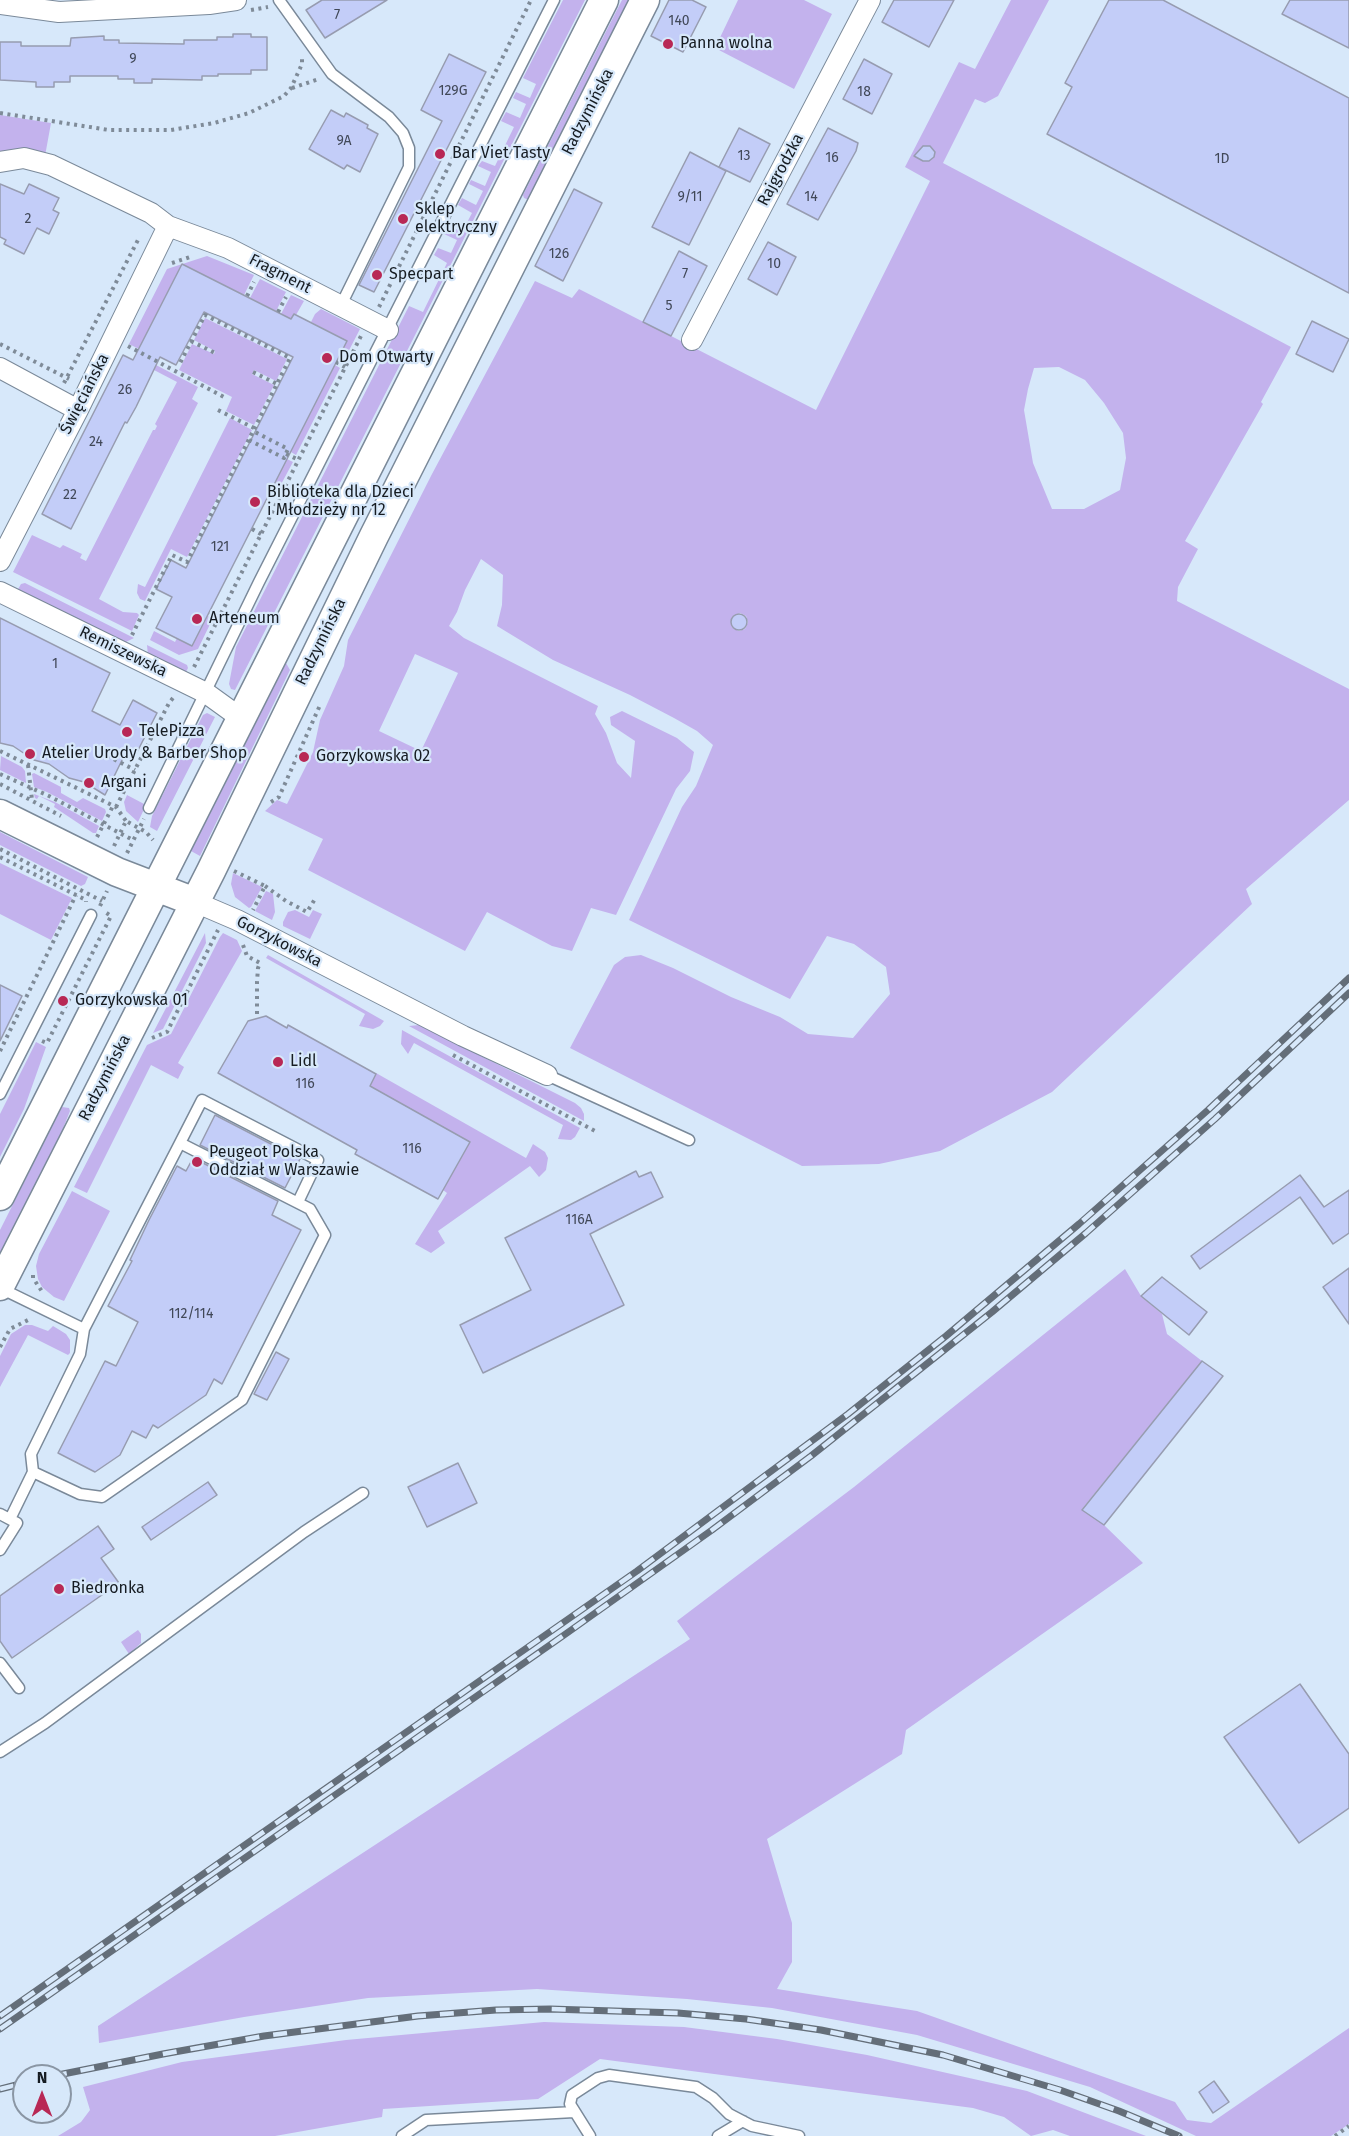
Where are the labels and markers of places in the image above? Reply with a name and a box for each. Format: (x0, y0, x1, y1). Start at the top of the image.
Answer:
place label: Panna wolna (680, 34, 772, 54)
marker: Panna wolna (661, 37, 675, 51)
place label: Bar Viet Tasty (452, 144, 550, 164)
marker: Bar Viet Tasty (433, 147, 447, 161)
place label: Sklep elektryczny (415, 200, 497, 238)
marker: Sklep elektryczny (396, 212, 410, 226)
place label: Specpart (389, 265, 454, 285)
marker: Specpart (370, 268, 384, 282)
place label: Dom Otwarty (339, 348, 433, 368)
marker: Dom Otwarty (320, 351, 334, 365)
place label: Biblioteka dla Dzieci i Młodzieży nr 12 (267, 483, 414, 521)
marker: Biblioteka dla Dzieci i Młodzieży nr 12 (248, 495, 262, 509)
place label: Arteneum (209, 609, 280, 629)
marker: Arteneum (190, 612, 204, 626)
place label: TelePizza (139, 722, 205, 742)
marker: TelePizza (120, 725, 134, 739)
place label: Atelier Urody & Barber Shop (42, 744, 247, 764)
marker: Atelier Urody & Barber Shop (23, 747, 37, 761)
place label: Gorzykowska 02 (316, 747, 430, 767)
marker: Gorzykowska 02 (297, 750, 311, 764)
place label: Argani (101, 773, 147, 793)
marker: Argani (82, 776, 96, 790)
place label: Gorzykowska 01 (75, 991, 188, 1011)
marker: Gorzykowska 01 (56, 994, 70, 1008)
place label: Lidl (290, 1052, 317, 1072)
marker: Lidl (271, 1055, 285, 1069)
place label: Peugeot Polska Oddział w Warszawie (209, 1143, 359, 1181)
marker: Peugeot Polska Oddział w Warszawie (190, 1155, 204, 1169)
place label: Biedronka (71, 1579, 145, 1599)
marker: Biedronka (52, 1582, 66, 1596)

